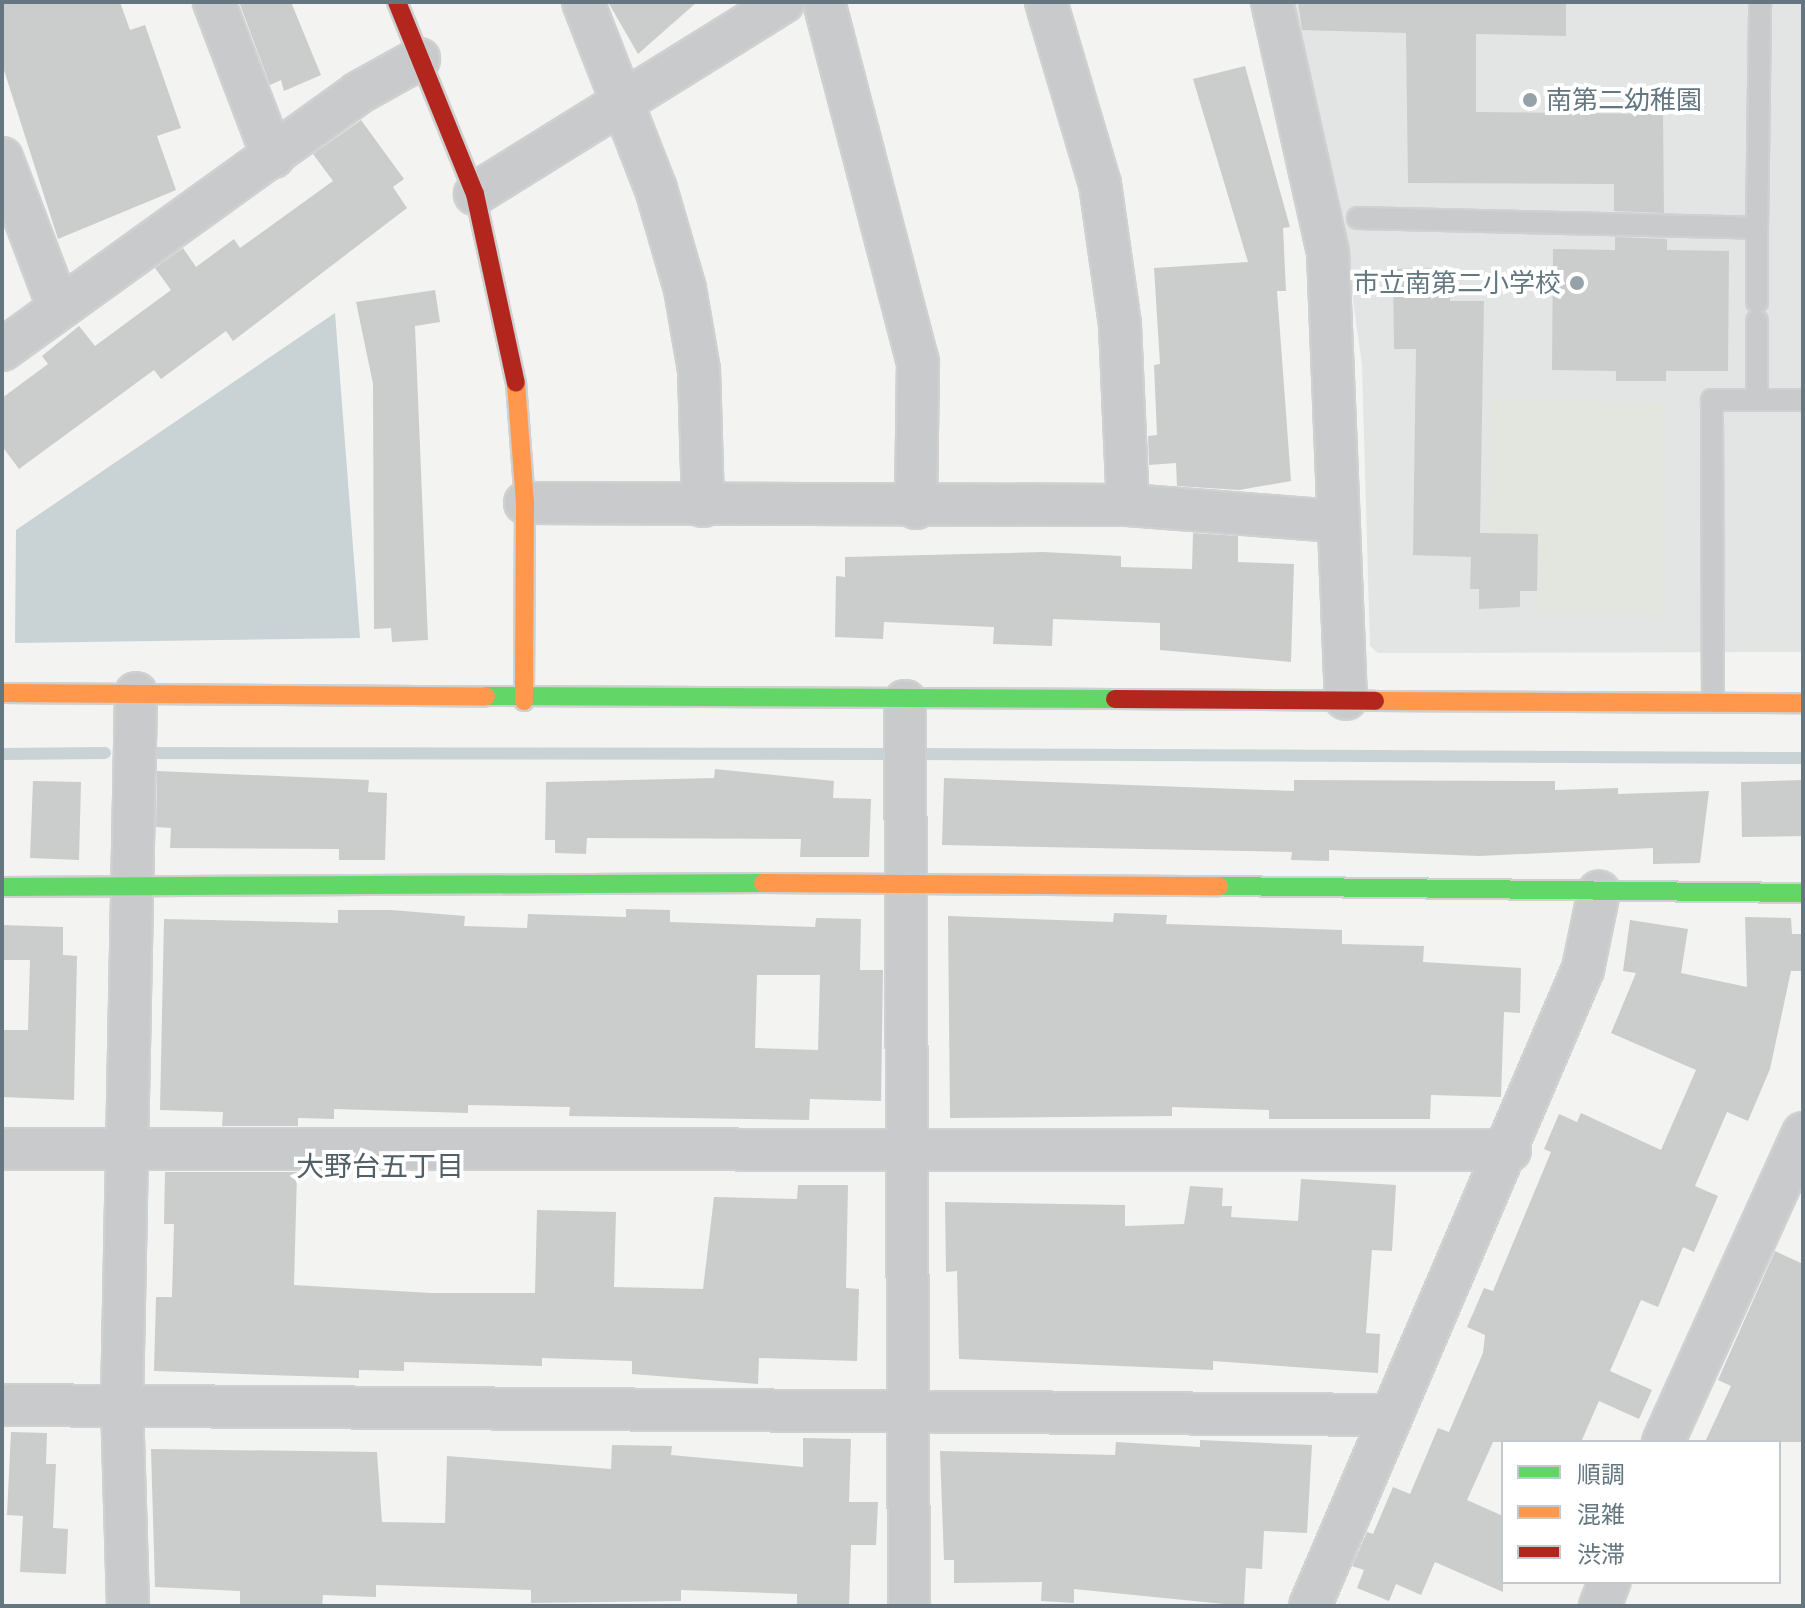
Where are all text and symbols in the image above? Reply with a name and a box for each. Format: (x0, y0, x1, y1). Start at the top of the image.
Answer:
place label: 南第二幼稚園 (1546, 84, 1702, 116)
marker: 南第二幼稚園 (1521, 91, 1539, 109)
place label: 市立南第二小学校 (1353, 267, 1561, 299)
marker: 市立南第二小学校 (1568, 274, 1586, 292)
district label: 大野台五丁目 (296, 1149, 464, 1183)
legend (1501, 1440, 1781, 1584)
text: 順調 (1577, 1460, 1625, 1489)
text: 混雑 (1577, 1500, 1625, 1529)
text: 渋滞 (1577, 1540, 1625, 1569)

